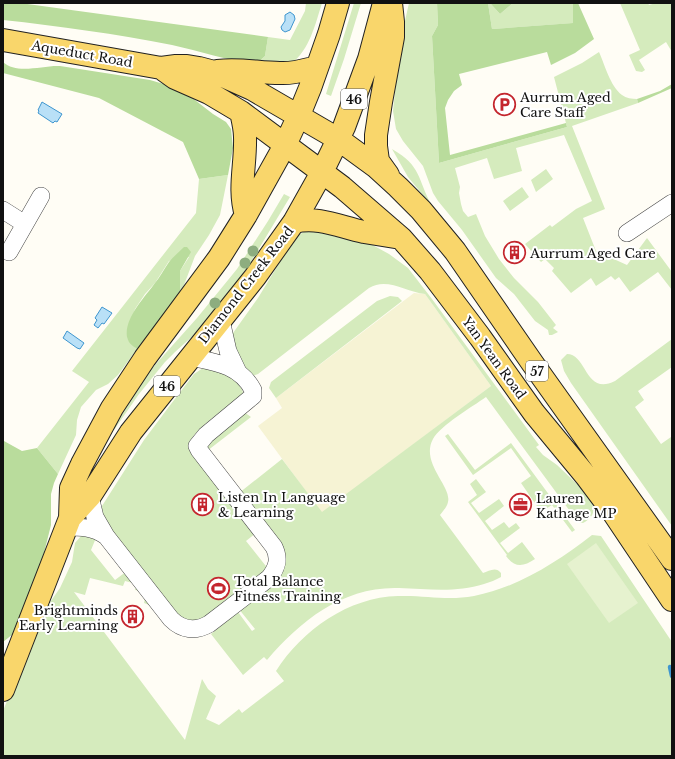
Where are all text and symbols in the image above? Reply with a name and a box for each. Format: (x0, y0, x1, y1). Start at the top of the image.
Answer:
street label: Aqueduct Road (29, 37, 134, 71)
road number: 46 (341, 89, 367, 109)
place label: Aurrum Aged Care Staff (519, 89, 611, 121)
parking icon: Aurrum Aged Care Staff (491, 91, 517, 117)
street label: Diamond Creek Road (195, 223, 297, 347)
building icon: Aurrum Aged Care (501, 240, 527, 266)
place label: Aurrum Aged Care (529, 245, 656, 262)
street label: Yan Yean Road (458, 313, 530, 403)
road number: 57 (526, 361, 548, 381)
road number: 46 (154, 376, 180, 396)
place label: Listen In Language & Learning (218, 489, 345, 521)
place label: Lauren Kathage MP (536, 490, 616, 522)
building icon: Listen In Language & Learning (189, 491, 215, 517)
office icon: Lauren Kathage MP (508, 492, 534, 518)
place label: Total Balance Fitness Training (234, 573, 341, 605)
sports icon: Total Balance Fitness Training (205, 575, 231, 601)
place label: Brightminds Early Learning (19, 602, 118, 634)
building icon: Brightminds Early Learning (120, 604, 146, 630)

